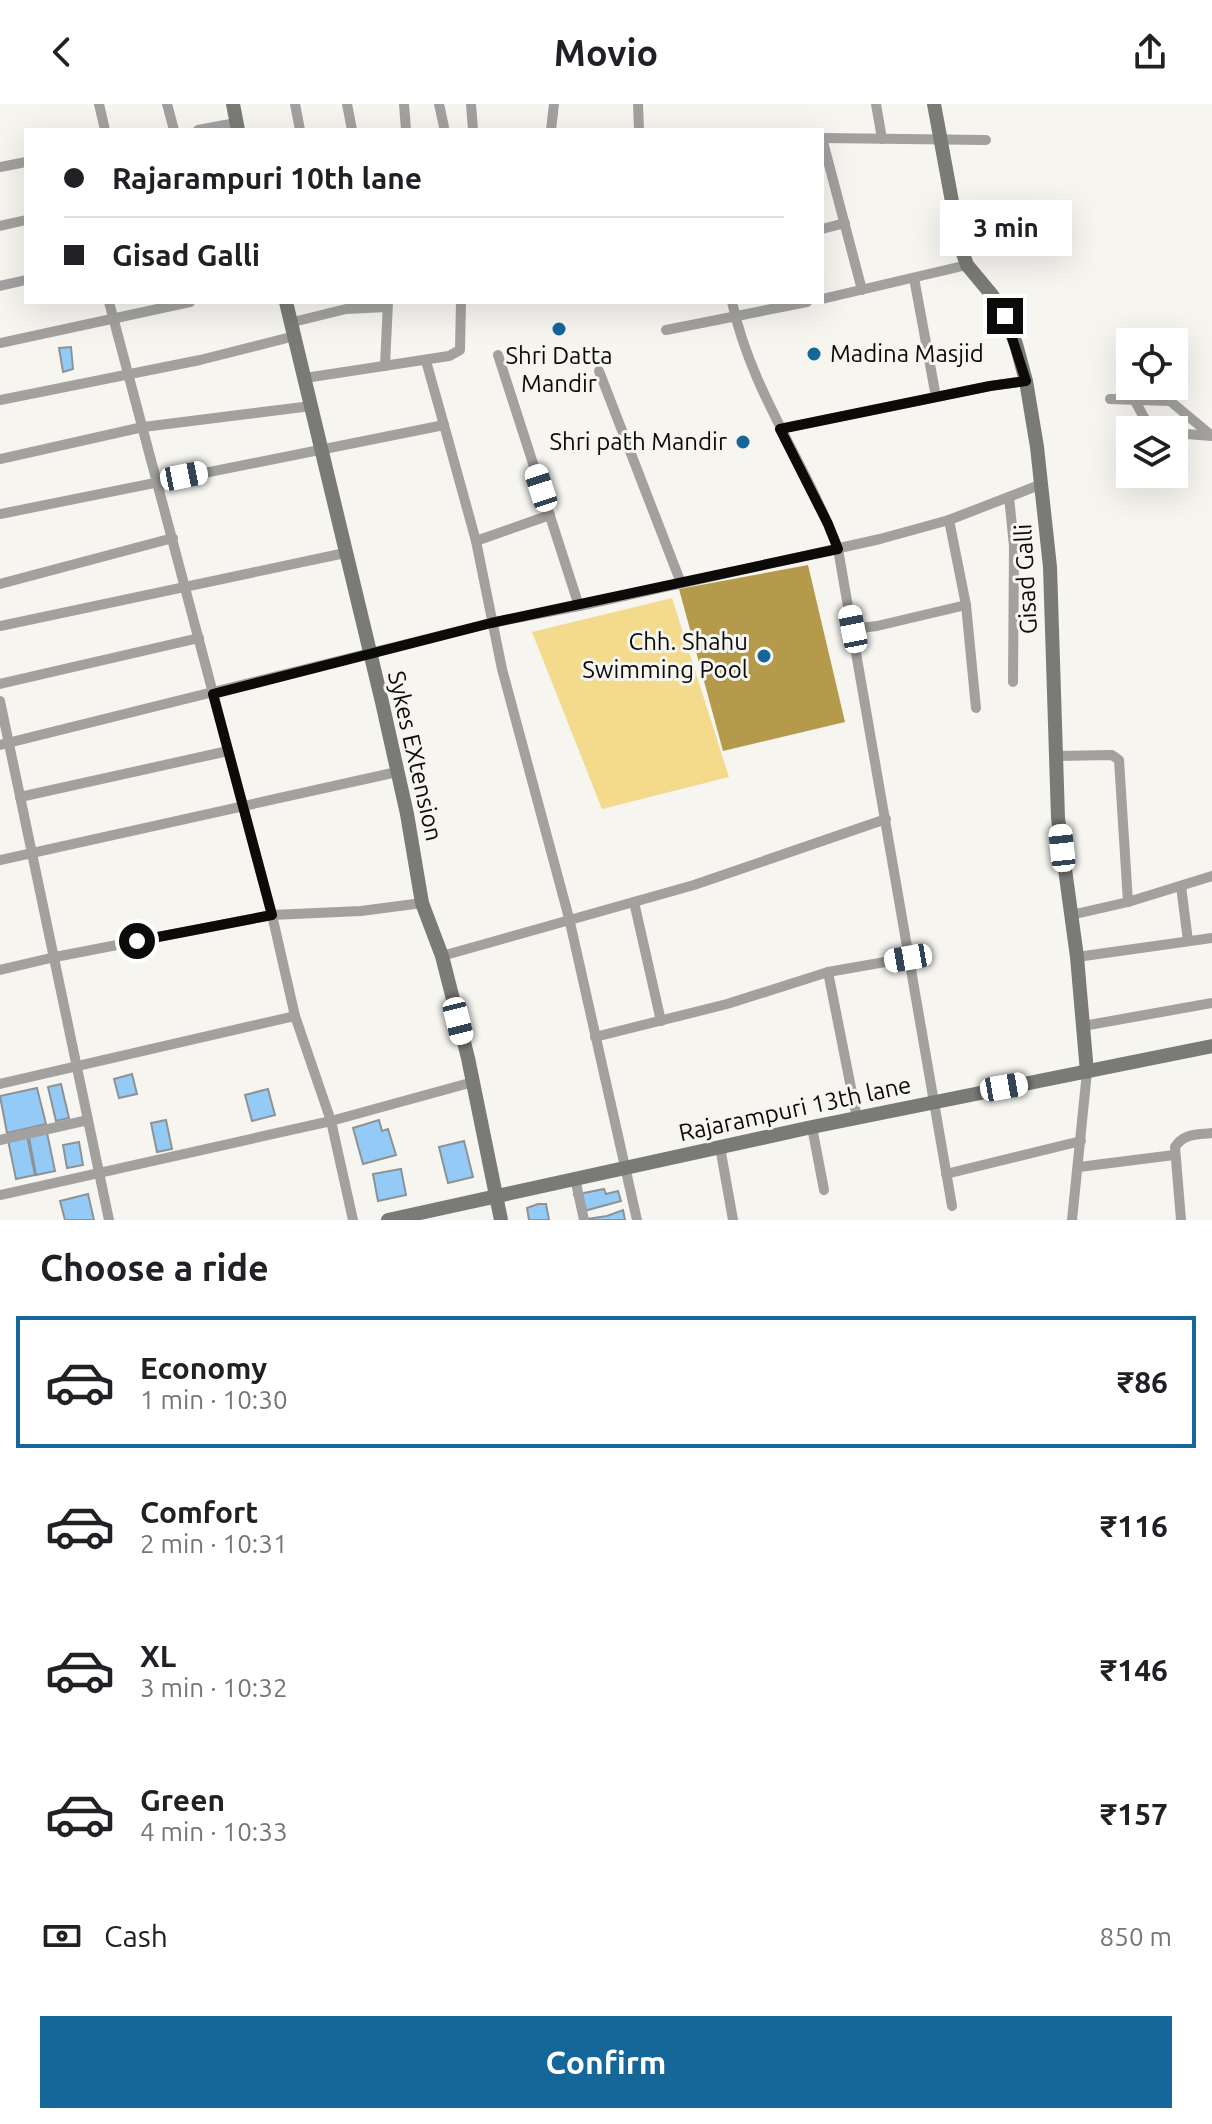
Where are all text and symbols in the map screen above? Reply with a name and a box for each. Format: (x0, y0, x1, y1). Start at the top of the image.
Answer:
icon: back (40, 30, 84, 74)
icon: share (1128, 30, 1172, 74)
text: Movio (554, 32, 658, 73)
text: Rajarampuri 10th lane (112, 161, 422, 195)
callout: 3 min (939, 200, 1071, 256)
text: 3 min (973, 213, 1039, 242)
text: Gisad Galli (112, 238, 260, 272)
route end (987, 298, 1023, 334)
marker: Shri Datta Mandir (550, 320, 568, 338)
map controls (1116, 328, 1188, 488)
button: locate (1116, 328, 1188, 400)
place label: Madina Masjid (830, 340, 984, 367)
place label: Shri Datta Mandir (505, 342, 613, 397)
marker: Madina Masjid (805, 345, 823, 363)
button: layers (1116, 416, 1188, 488)
place label: Shri path Mandir (549, 428, 727, 455)
marker: Shri path Mandir (734, 433, 752, 451)
car (158, 460, 210, 492)
car (522, 461, 560, 515)
street label: Gisad Galli (1009, 523, 1042, 635)
car (837, 603, 869, 655)
place label: Chh. Shahu Swimming Pool (582, 628, 748, 683)
marker: Chh. Shahu Swimming Pool (755, 647, 773, 665)
street label: Sykes EXtension (383, 668, 448, 843)
car (1048, 823, 1076, 873)
route start (119, 923, 155, 959)
car (882, 942, 934, 974)
car (441, 995, 475, 1047)
street label: Rajarampuri 13th lane (676, 1071, 914, 1146)
car (978, 1071, 1030, 1103)
text: Choose a ride (40, 1247, 269, 1288)
icon: car (44, 1346, 116, 1418)
text: Economy (140, 1351, 267, 1385)
text: ₹86 (1117, 1365, 1168, 1399)
text: 1 min · 10:30 (140, 1385, 288, 1414)
icon: car (44, 1490, 116, 1562)
text: Comfort (140, 1495, 258, 1529)
text: ₹116 (1100, 1509, 1168, 1543)
text: 2 min · 10:31 (140, 1529, 288, 1558)
icon: car (44, 1634, 116, 1706)
text: XL (140, 1639, 176, 1673)
text: ₹146 (1100, 1653, 1168, 1687)
text: 3 min · 10:32 (140, 1673, 288, 1702)
icon: car (44, 1778, 116, 1850)
text: Green (140, 1783, 225, 1817)
text: ₹157 (1100, 1797, 1168, 1831)
text: 4 min · 10:33 (140, 1817, 288, 1846)
icon: cash (40, 1914, 84, 1958)
text: Cash (104, 1919, 168, 1953)
text: 850 m (1100, 1922, 1172, 1951)
button: Confirm (40, 2016, 1172, 2108)

